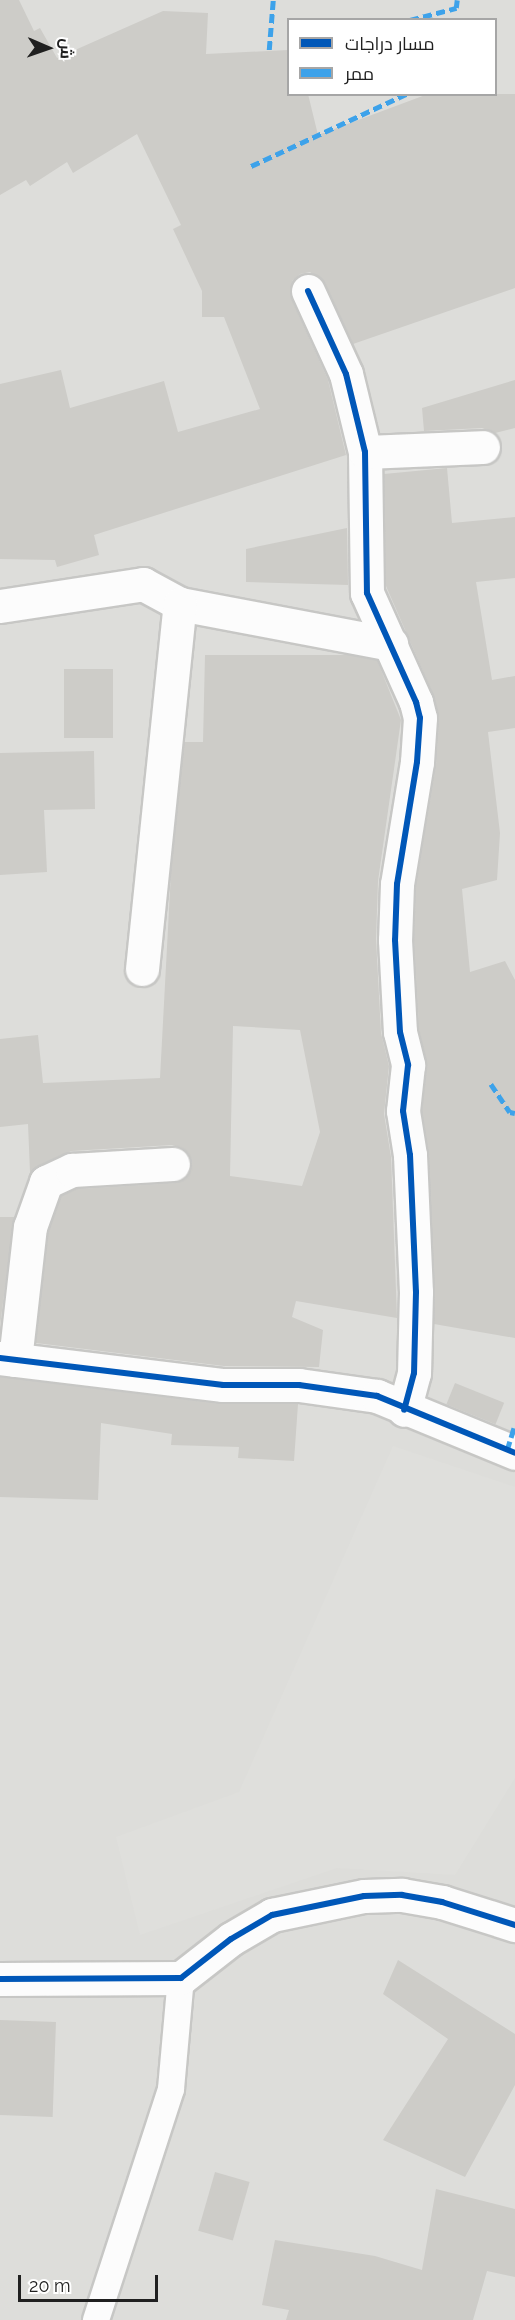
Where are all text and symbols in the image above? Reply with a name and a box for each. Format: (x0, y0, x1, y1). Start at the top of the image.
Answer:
north arrow (18, 18, 78, 78)
legend (287, 18, 497, 96)
text: مسار دراجات (345, 33, 434, 54)
text: ش (57, 38, 76, 59)
text: ممر (345, 63, 374, 84)
scale bar (21, 2263, 160, 2301)
text: 20 m (29, 2275, 71, 2296)

